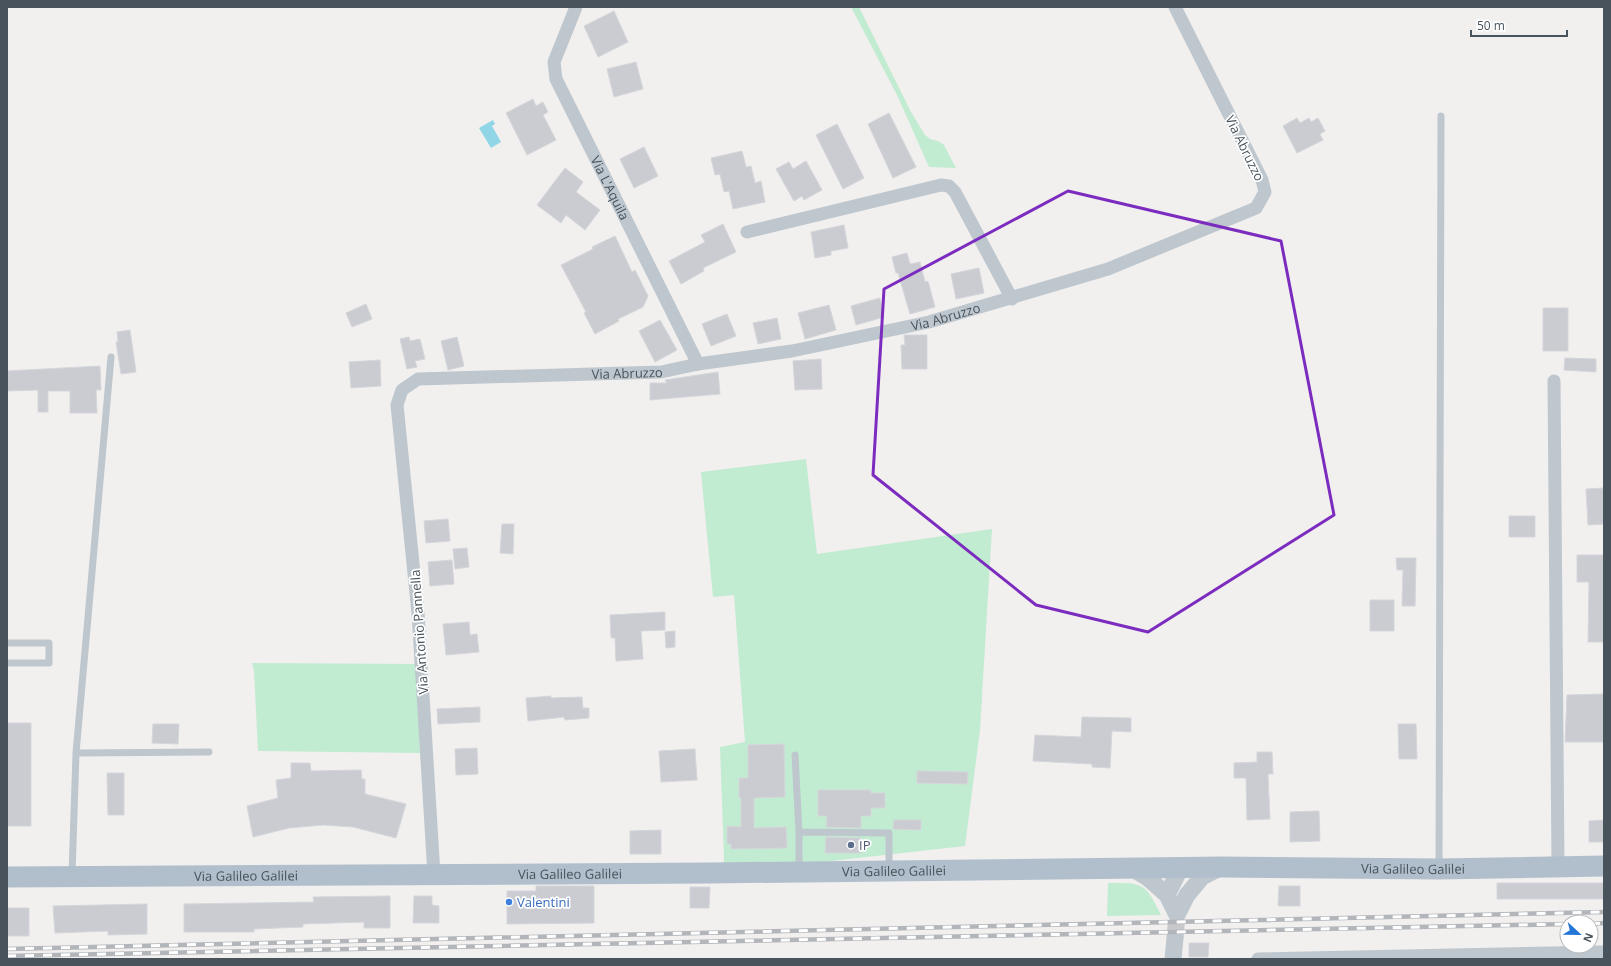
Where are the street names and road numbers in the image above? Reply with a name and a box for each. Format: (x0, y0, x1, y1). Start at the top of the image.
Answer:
street label: Via Abruzzo (1221, 112, 1269, 184)
street label: Via L'Aquila (587, 153, 634, 223)
street label: Via Abruzzo (909, 298, 982, 335)
street label: Via Abruzzo (591, 363, 663, 383)
street label: Via Antonio Pannella (406, 569, 432, 695)
street label: Via Galileo Galilei (1361, 859, 1465, 878)
street label: Via Galileo Galilei (842, 861, 946, 880)
street label: Via Galileo Galilei (518, 865, 622, 883)
street label: Via Galileo Galilei (194, 866, 298, 885)

